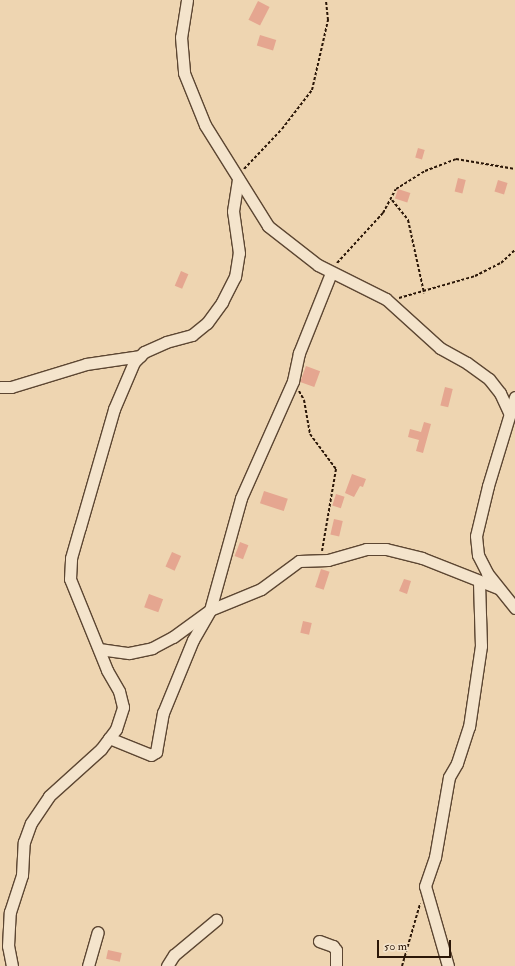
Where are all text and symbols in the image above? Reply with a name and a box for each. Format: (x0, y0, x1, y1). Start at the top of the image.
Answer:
scale bar (379, 932, 453, 958)
text: 50 m (384, 939, 407, 954)

